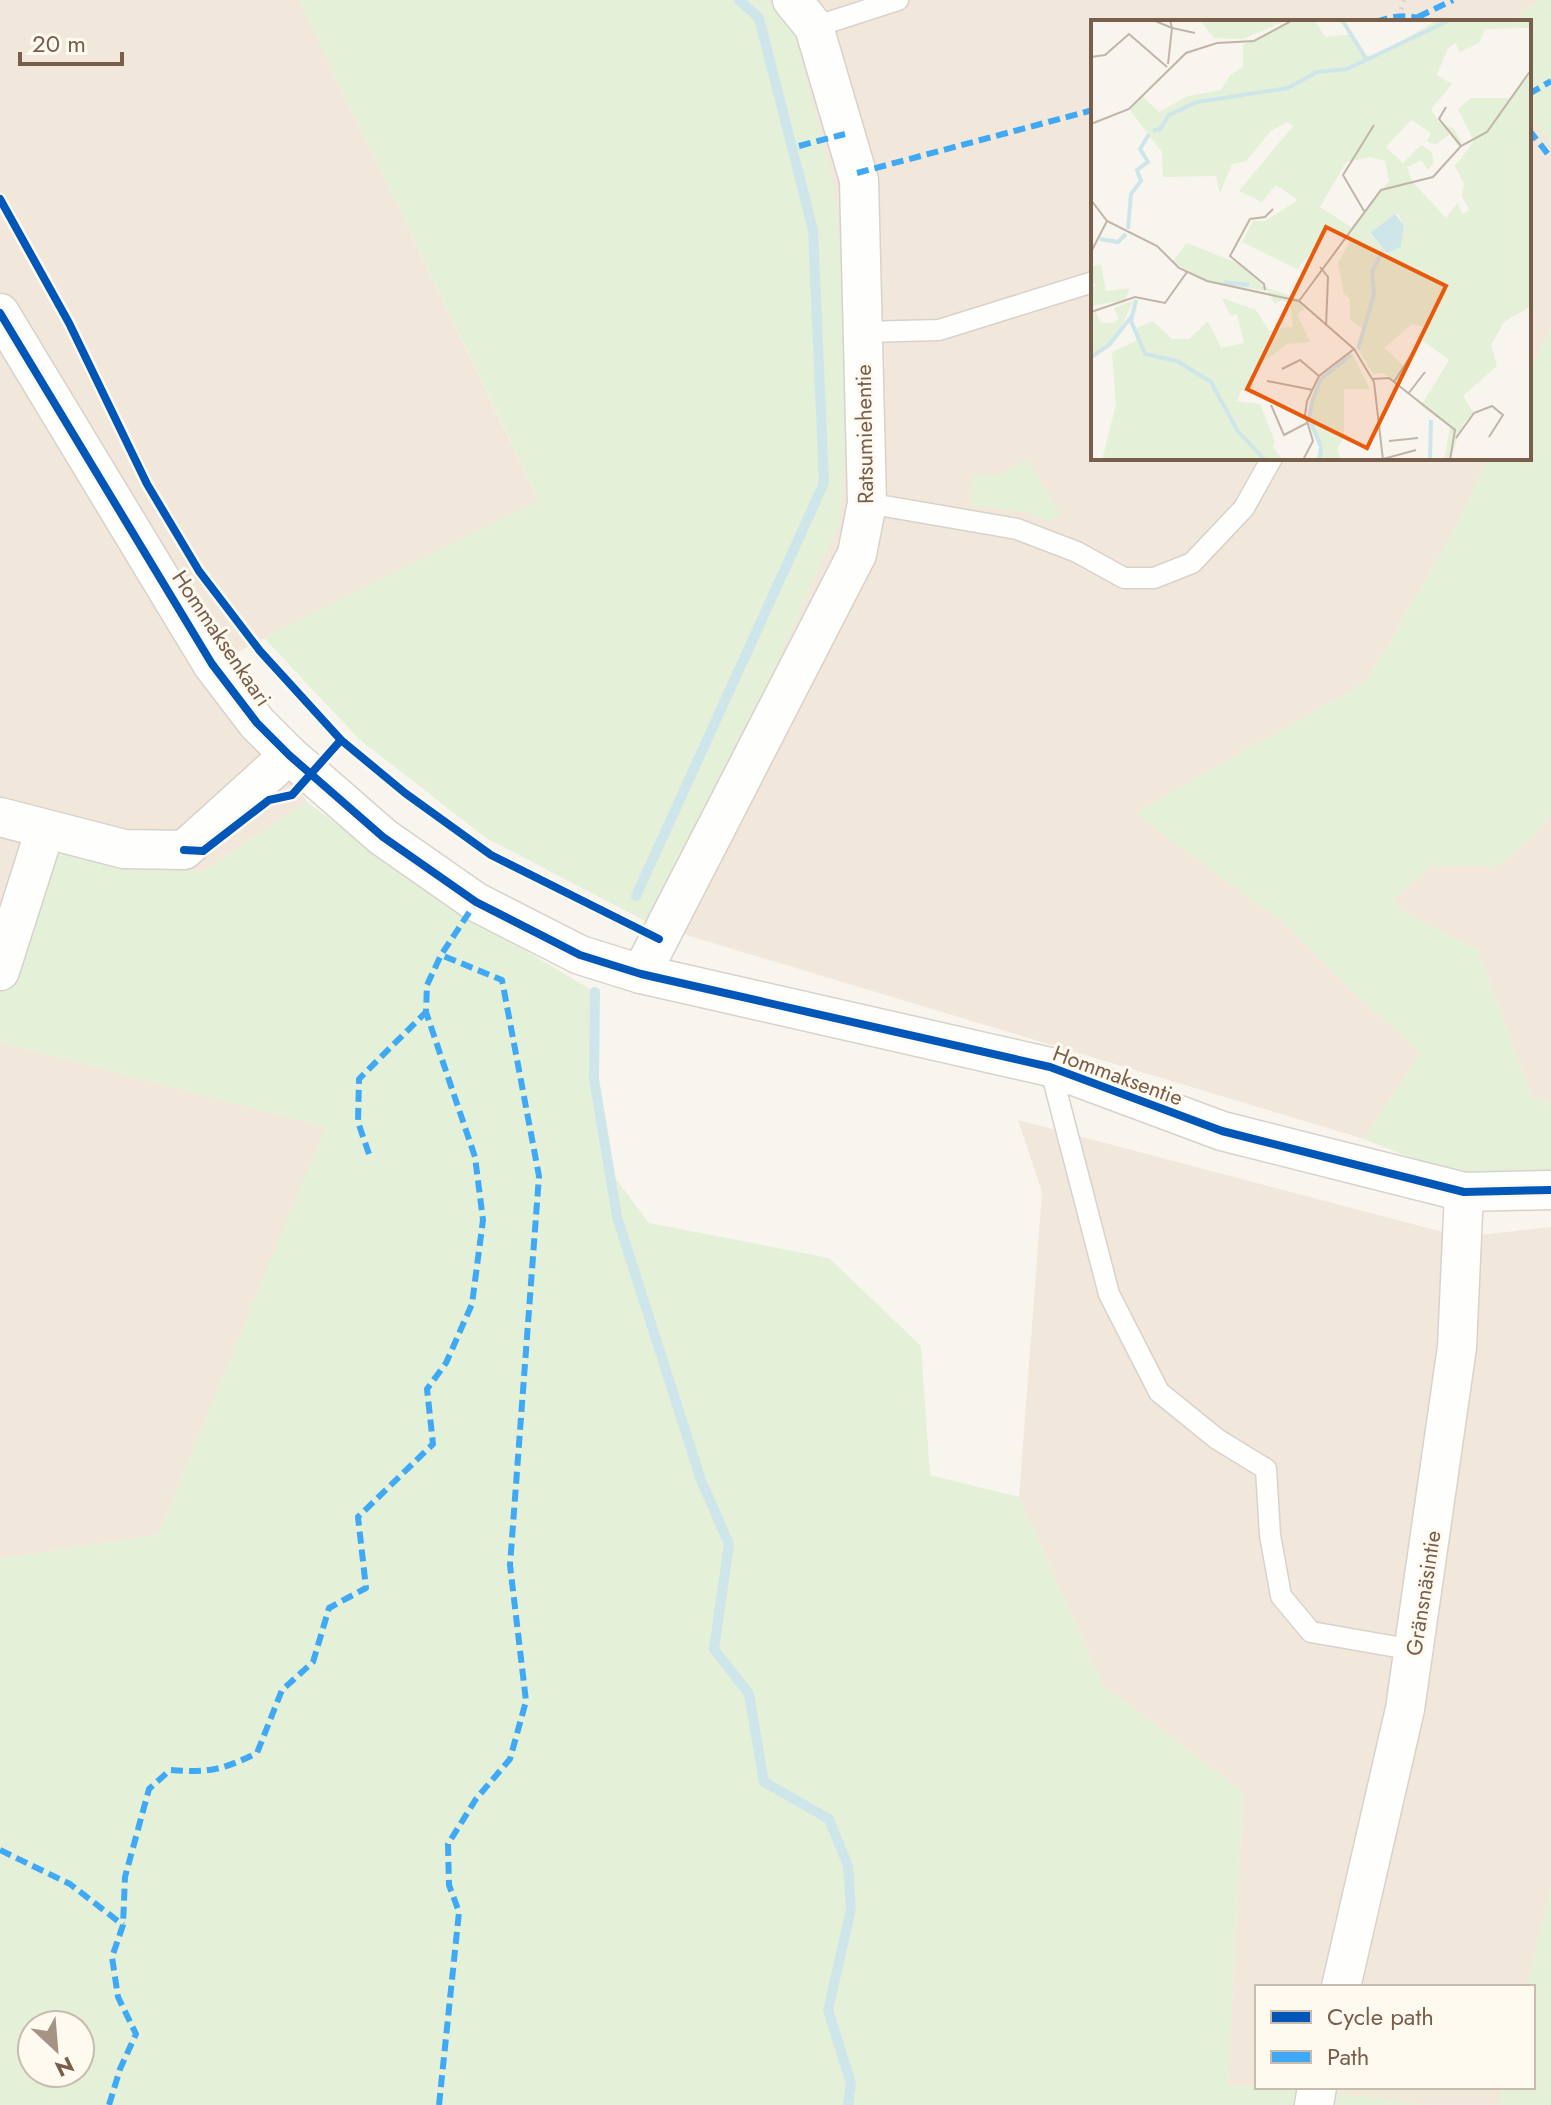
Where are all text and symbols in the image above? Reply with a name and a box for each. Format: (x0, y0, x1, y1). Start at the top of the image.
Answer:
scale bar (20, 16, 122, 66)
inset map (1091, 20, 1531, 460)
text: 20 m (32, 26, 86, 61)
street label: Ratsumiehentie (847, 364, 881, 504)
street label: Hommaksenkaari (165, 563, 279, 713)
street label: Hommaksentie (1048, 1037, 1188, 1113)
street label: Gränsnäsintie (1397, 1528, 1449, 1658)
legend (1255, 1985, 1535, 2089)
text: Cycle path (1327, 1999, 1434, 2034)
north arrow (16, 2009, 96, 2089)
text: Path (1327, 2039, 1369, 2074)
text: N (50, 2049, 80, 2085)

